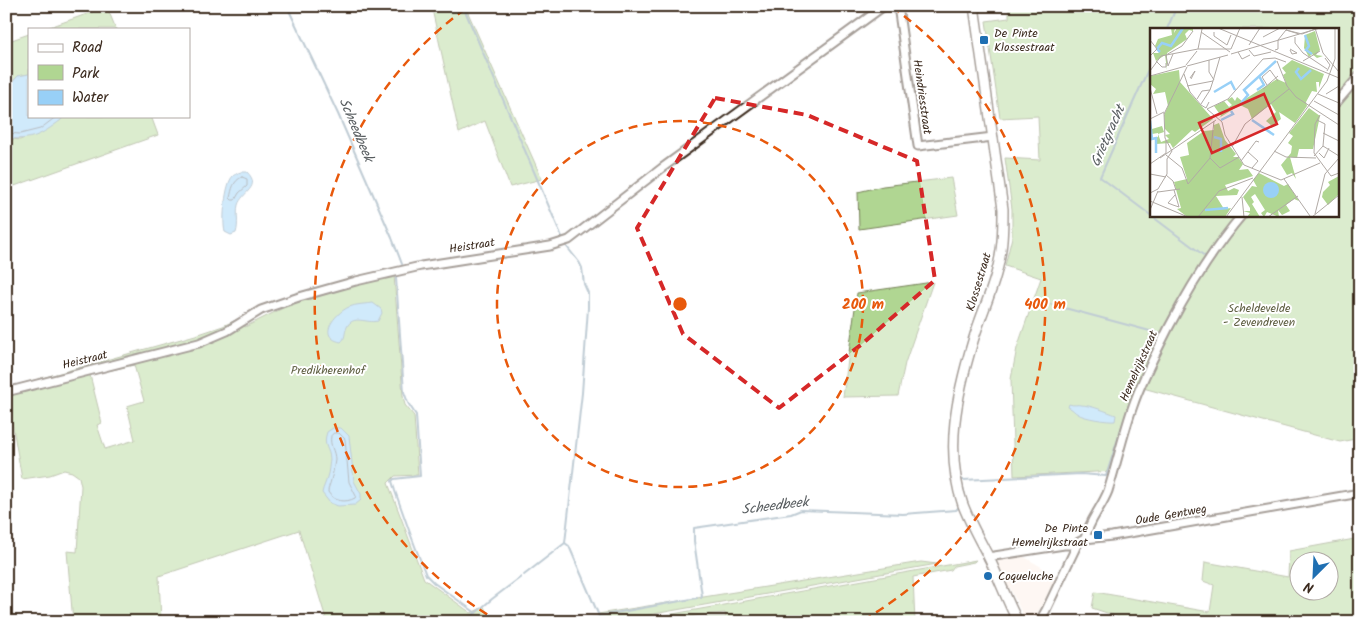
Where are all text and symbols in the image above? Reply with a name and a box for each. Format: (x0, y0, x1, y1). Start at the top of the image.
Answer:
place label: De Pinte Klossestraat (994, 24, 1055, 57)
legend (28, 28, 190, 118)
inset map (1150, 28, 1338, 216)
marker: De Pinte Klossestraat (978, 34, 990, 46)
text: Road (72, 36, 103, 60)
street label: Heindriesstraat (907, 58, 937, 136)
text: Park (72, 62, 100, 86)
text: Water (72, 86, 109, 110)
water label: Scheedbeek (333, 95, 380, 167)
water label: Grietgracht (1085, 99, 1132, 170)
street label: Heistraat (448, 233, 497, 259)
street label: Klossestraat (961, 250, 997, 314)
text: 200 m (842, 293, 884, 317)
text: 400 m (1024, 293, 1066, 317)
centre of rings (671, 295, 689, 313)
park label: Scheldevelde - Zevendreven (1223, 299, 1295, 332)
street label: Hemelrijkstraat (1115, 327, 1163, 405)
street label: Heistraat (60, 345, 110, 375)
park label: Predikherenhof (291, 361, 367, 380)
water label: Scheedbeek (740, 491, 812, 521)
street label: Oude Gentweg (1134, 499, 1209, 531)
place label: De Pinte Hemelrijkstraat (1012, 519, 1089, 552)
marker: De Pinte Hemelrijkstraat (1092, 529, 1104, 541)
north arrow (1288, 550, 1338, 600)
place label: Coqueluche (998, 567, 1054, 586)
marker: Coqueluche (982, 570, 994, 582)
text: N (1300, 575, 1318, 599)

